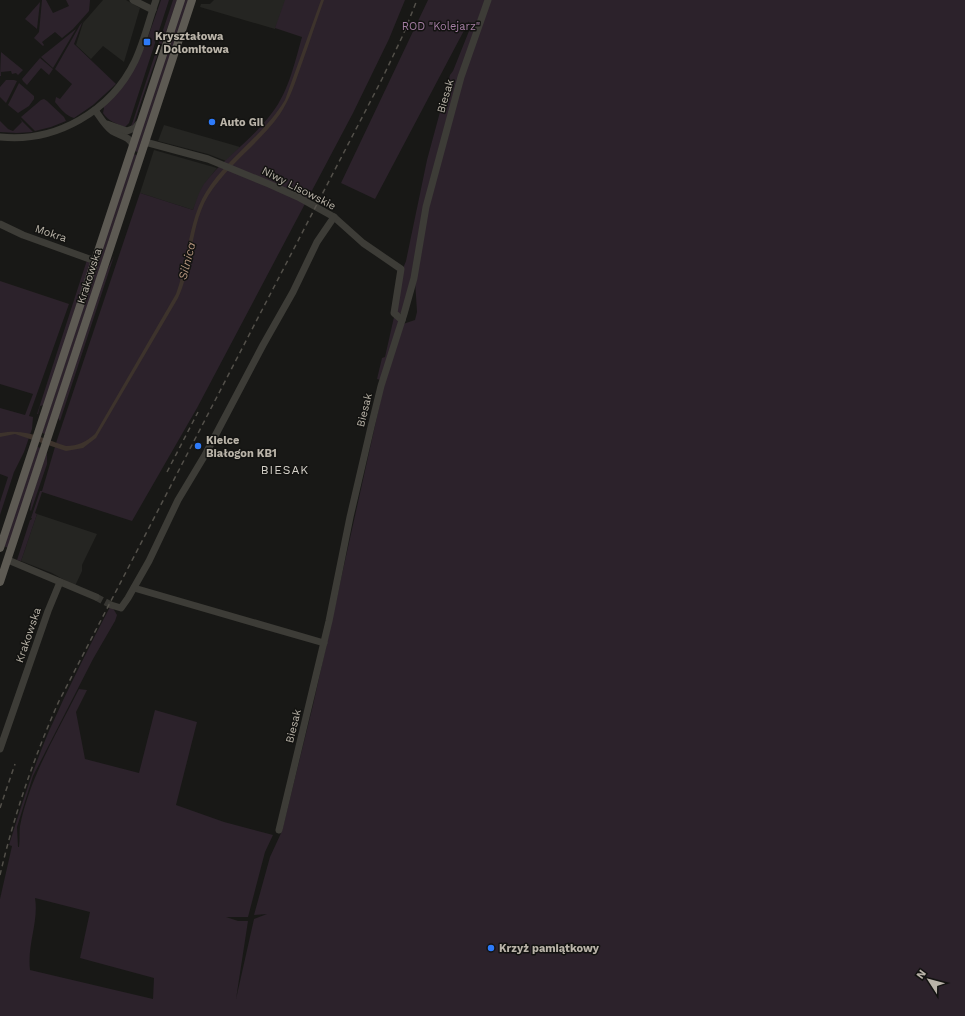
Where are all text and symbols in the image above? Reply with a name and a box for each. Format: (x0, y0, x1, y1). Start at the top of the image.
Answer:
park label: ROD "Kolejarz" (402, 20, 480, 33)
place label: Kryształowa / Dolomitowa (155, 30, 230, 56)
marker: Kryształowa / Dolomitowa (142, 37, 152, 47)
street label: Biesak (434, 78, 457, 115)
place label: Auto Gil (220, 116, 264, 129)
marker: Auto Gil (207, 117, 217, 127)
street label: Niwy Lisowskie (260, 164, 338, 213)
street label: Mokra (33, 222, 68, 245)
water label: Silnica (176, 240, 199, 281)
street label: Krakowska (74, 247, 105, 305)
street label: Biesak (354, 392, 375, 429)
place label: Kielce Białogon KB1 (206, 434, 277, 460)
marker: Kielce Białogon KB1 (193, 441, 203, 451)
district label: BIESAK (261, 463, 309, 477)
street label: Krakowska (13, 606, 44, 664)
street label: Biesak (283, 708, 304, 745)
place label: Krzyż pamiątkowy (499, 942, 600, 955)
marker: Krzyż pamiątkowy (486, 943, 496, 953)
north arrow (909, 960, 949, 1000)
text: N (914, 967, 929, 982)

